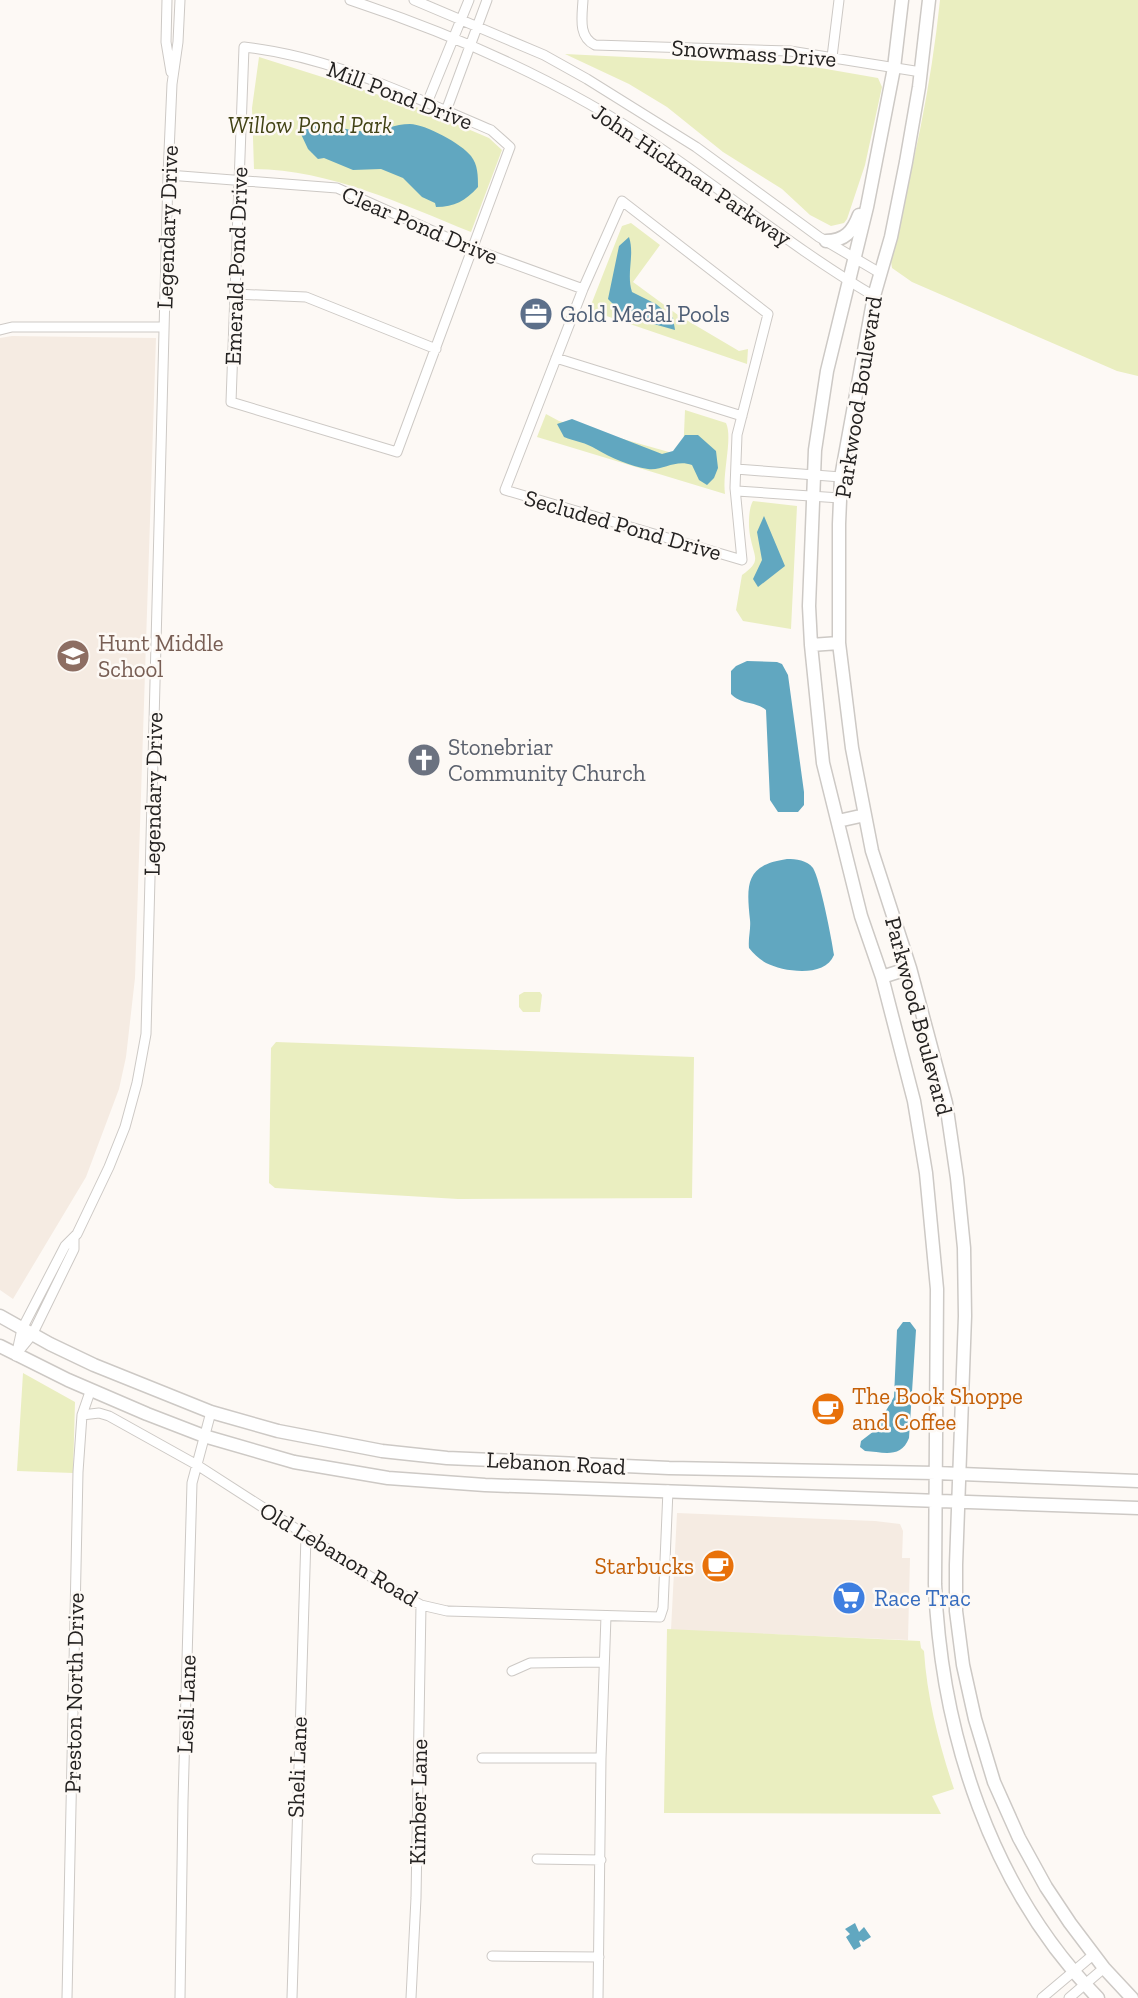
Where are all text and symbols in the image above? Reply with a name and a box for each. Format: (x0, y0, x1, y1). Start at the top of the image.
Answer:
street label: Snowmass Drive (671, 33, 837, 73)
street label: Mill Pond Drive (323, 54, 477, 136)
street label: John Hickman Parkway (587, 98, 797, 252)
park label: Willow Pond Park (228, 111, 392, 139)
street label: Legendary Drive (150, 145, 184, 309)
street label: Emerald Pond Drive (219, 166, 253, 366)
street label: Clear Pond Drive (338, 179, 502, 271)
street label: Parkwood Boulevard (828, 293, 888, 500)
office icon: Gold Medal Pools (517, 295, 555, 333)
place label: Gold Medal Pools (560, 300, 730, 328)
street label: Secluded Pond Drive (521, 483, 725, 567)
place label: Hunt Middle School (98, 629, 224, 683)
school or university icon: Hunt Middle School (54, 637, 92, 675)
street label: Legendary Drive (138, 712, 168, 876)
place label: Stonebriar Community Church (448, 733, 646, 787)
church icon: Stonebriar Community Church (405, 741, 443, 779)
street label: Parkwood Boulevard (879, 914, 959, 1119)
place label: The Book Shoppe and Coffee (852, 1382, 1023, 1436)
cafe icon: The Book Shoppe and Coffee (809, 1390, 847, 1428)
street label: Lebanon Road (486, 1445, 627, 1481)
street label: Old Lebanon Road (255, 1496, 424, 1613)
cafe icon: Starbucks (699, 1547, 737, 1585)
place label: Starbucks (595, 1552, 694, 1580)
supermarket icon: Race Trac (830, 1579, 868, 1617)
place label: Race Trac (874, 1584, 971, 1612)
street label: Preston North Drive (58, 1592, 90, 1794)
street label: Lesli Lane (170, 1654, 202, 1754)
street label: Sheli Lane (281, 1716, 313, 1818)
street label: Kimber Lane (403, 1739, 433, 1865)

